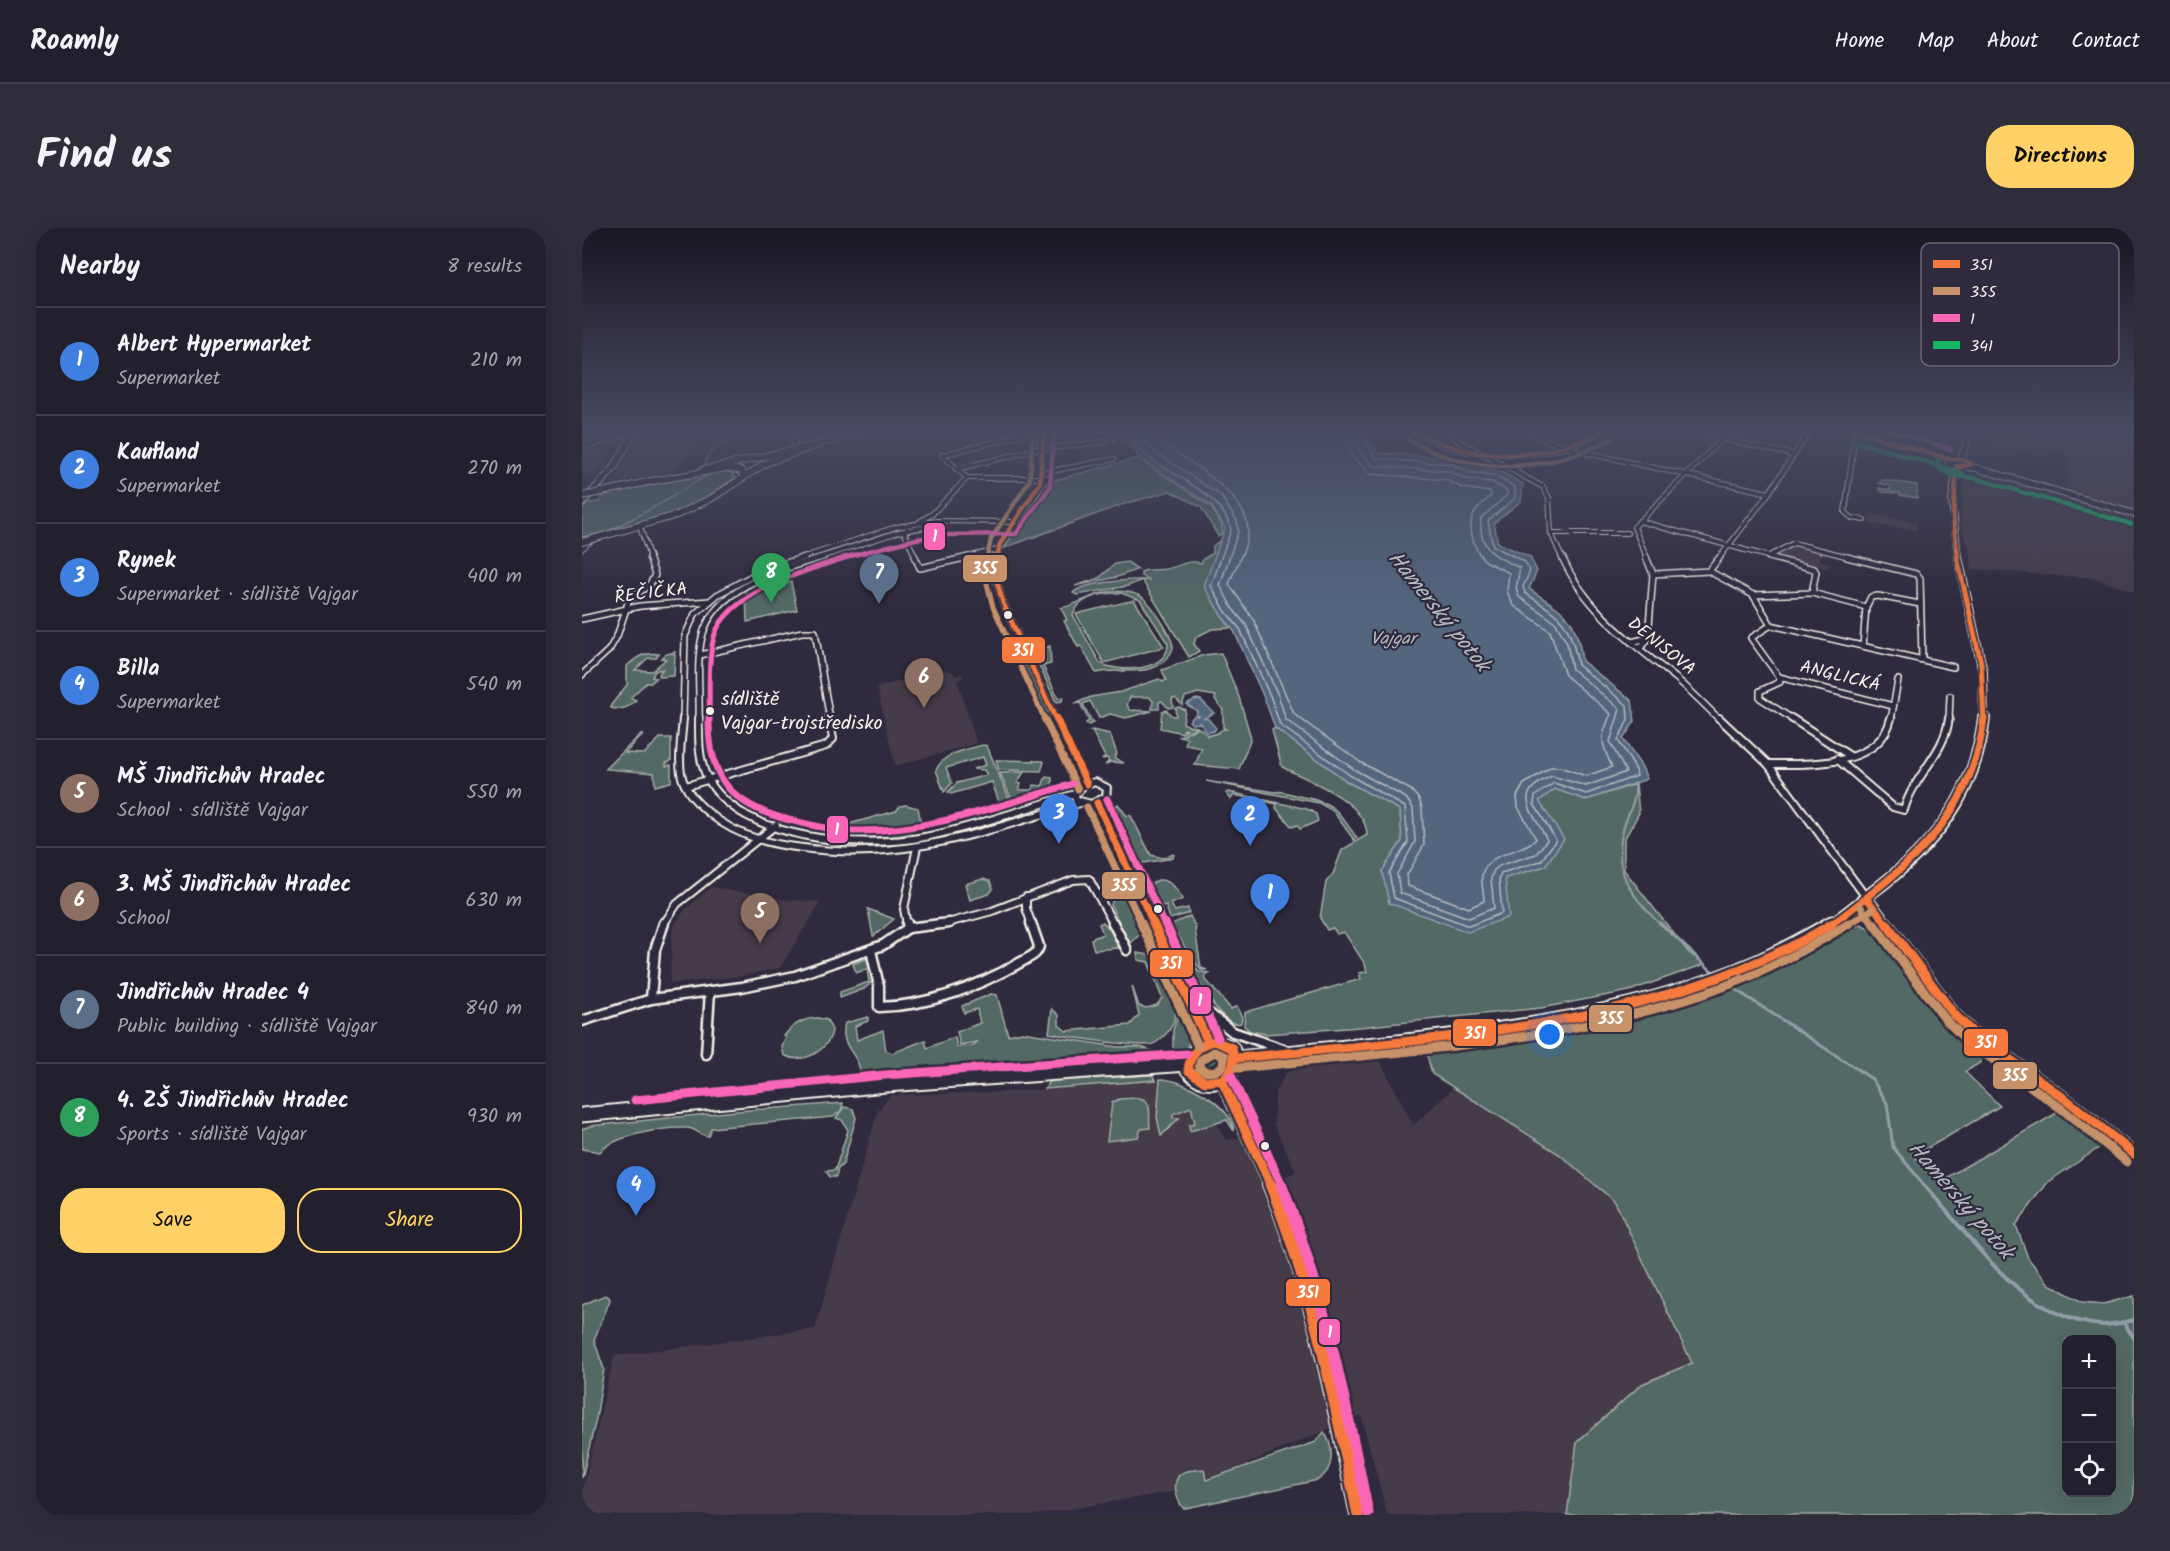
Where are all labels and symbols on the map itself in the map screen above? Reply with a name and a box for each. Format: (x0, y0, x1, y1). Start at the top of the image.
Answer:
legend (1921, 243, 2119, 366)
text: 351 (1970, 253, 1993, 278)
text: 355 (1970, 280, 1998, 305)
text: 1 (1970, 307, 1975, 332)
text: 341 (1970, 334, 1993, 359)
line badge: 1 (923, 522, 946, 551)
text: 1 (933, 525, 938, 550)
water label: Hamerský potok (1378, 544, 1500, 683)
pin: 8 (752, 554, 790, 603)
pin: 7 (860, 554, 898, 604)
line badge: 355 (962, 554, 1008, 583)
text: 355 (972, 557, 999, 582)
street label: ŘEČIČKA (613, 575, 689, 613)
unlabelled marker (1002, 609, 1014, 621)
street label: DENISOVA (1620, 610, 1702, 684)
water label: Vajgar (1370, 625, 1420, 654)
line badge: 351 (1001, 636, 1046, 664)
text: 351 (1011, 639, 1034, 664)
street label: ANGLICKÁ (1797, 653, 1883, 701)
pin: 6 (904, 658, 944, 708)
place label: sídliště Vajgar-trojstředisko (721, 684, 883, 740)
marker: sídliště Vajgar-trojstředisko (704, 705, 716, 717)
pin: 3 (1040, 794, 1078, 844)
pin: 2 (1230, 796, 1270, 846)
line badge: 1 (826, 815, 849, 844)
text: 1 (835, 818, 840, 843)
line badge: 355 (1101, 871, 1146, 900)
text: 355 (1111, 874, 1138, 899)
pin: 1 (1250, 874, 1290, 924)
pin: 5 (740, 894, 780, 943)
unlabelled marker (1152, 903, 1164, 915)
line badge: 351 (1149, 949, 1194, 978)
text: 351 (1159, 952, 1182, 977)
line badge: 1 (1189, 986, 1212, 1015)
text: 1 (1198, 989, 1203, 1014)
line badge: 355 (1588, 1004, 1633, 1033)
text: 355 (1598, 1007, 1625, 1032)
line badge: 351 (1452, 1018, 1497, 1047)
your location (1535, 1020, 1564, 1049)
text: 351 (1463, 1022, 1486, 1047)
line badge: 351 (1963, 1028, 2009, 1057)
text: 351 (1974, 1031, 1997, 1056)
line badge: 355 (1992, 1061, 2038, 1090)
text: 355 (2002, 1064, 2029, 1089)
water label: Hamerský potok (1898, 1134, 2024, 1271)
unlabelled marker (1259, 1140, 1271, 1152)
pin: 4 (616, 1166, 656, 1216)
line badge: 351 (1285, 1278, 1331, 1307)
text: 351 (1296, 1281, 1319, 1306)
line badge: 1 (1318, 1318, 1341, 1346)
text: 1 (1328, 1321, 1333, 1346)

